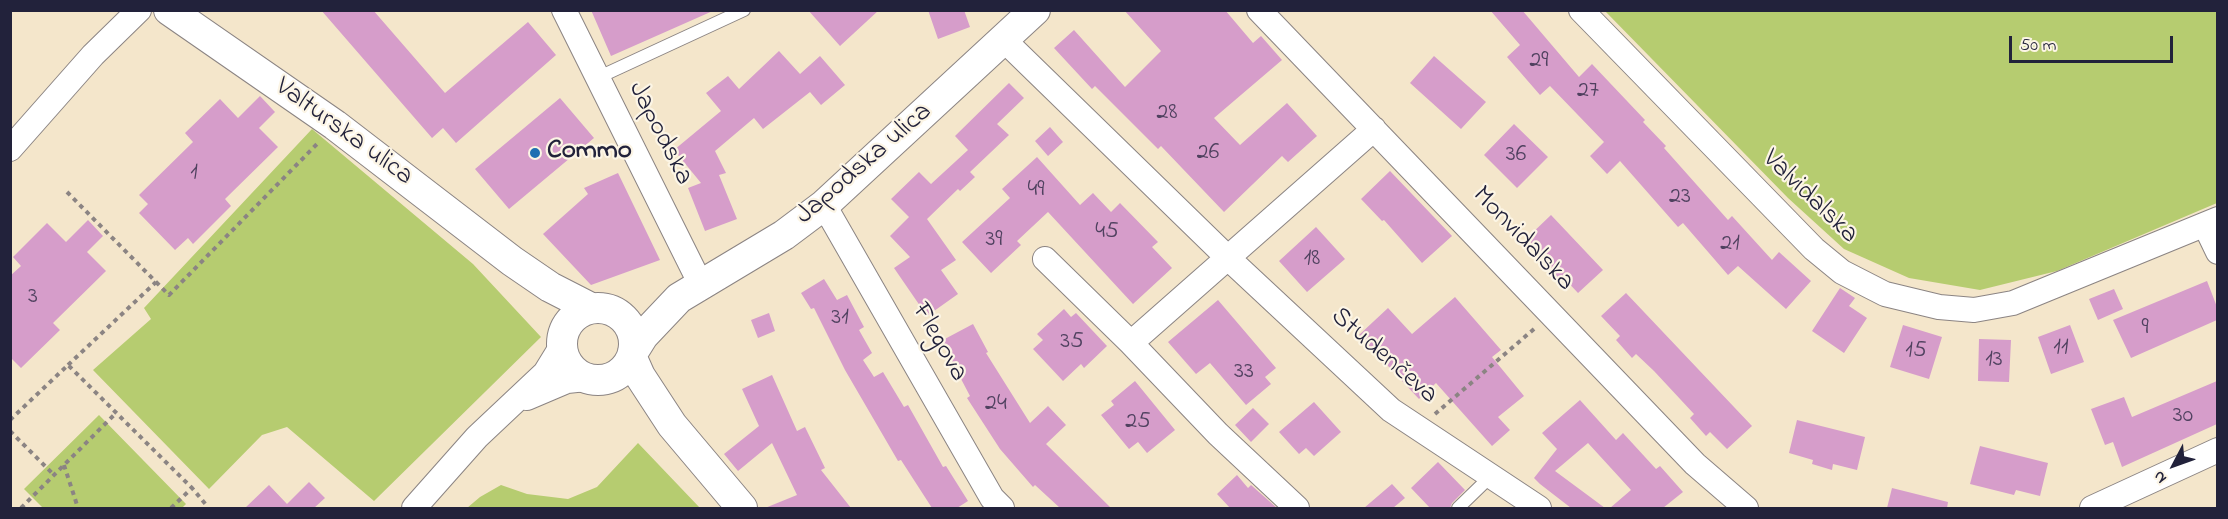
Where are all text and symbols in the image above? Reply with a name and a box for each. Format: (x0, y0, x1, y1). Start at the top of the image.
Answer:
scale bar (2012, 24, 2176, 62)
text: 50 m (2020, 33, 2057, 59)
house number: 29 (1529, 48, 1549, 76)
street label: Valturska ulica (268, 72, 418, 194)
street label: Japodska (619, 77, 699, 191)
house number: 27 (1577, 78, 1599, 106)
street label: Japodska ulica (790, 97, 940, 233)
house number: 28 (1157, 100, 1177, 128)
place label: Commo (547, 137, 632, 169)
house number: 26 (1197, 140, 1219, 168)
house number: 36 (1506, 142, 1526, 170)
street label: Valvidalska (1754, 144, 1864, 252)
marker: Commo (528, 146, 542, 160)
house number: 1 (190, 160, 198, 188)
house number: 49 (1027, 177, 1045, 205)
street label: Monvidalska (1464, 181, 1580, 299)
house number: 23 (1669, 184, 1691, 212)
house number: 45 (1095, 219, 1119, 247)
house number: 39 (985, 227, 1003, 255)
house number: 21 (1720, 231, 1740, 259)
house number: 18 (1304, 246, 1320, 274)
house number: 3 (28, 284, 38, 312)
street label: Flegova (903, 298, 973, 388)
street label: Studenčeva (1323, 302, 1443, 412)
house number: 31 (831, 305, 849, 333)
house number: 9 (2141, 315, 2149, 343)
house number: 35 (1060, 329, 1084, 357)
house number: 11 (2053, 335, 2069, 363)
house number: 15 (1905, 338, 1927, 366)
house number: 13 (1985, 347, 2003, 375)
house number: 33 (1234, 359, 1254, 387)
house number: 24 (985, 391, 1007, 419)
house number: 30 (2173, 403, 2193, 431)
house number: 25 (1125, 409, 1151, 437)
north arrow (2144, 435, 2204, 495)
text: N (2148, 465, 2173, 489)

